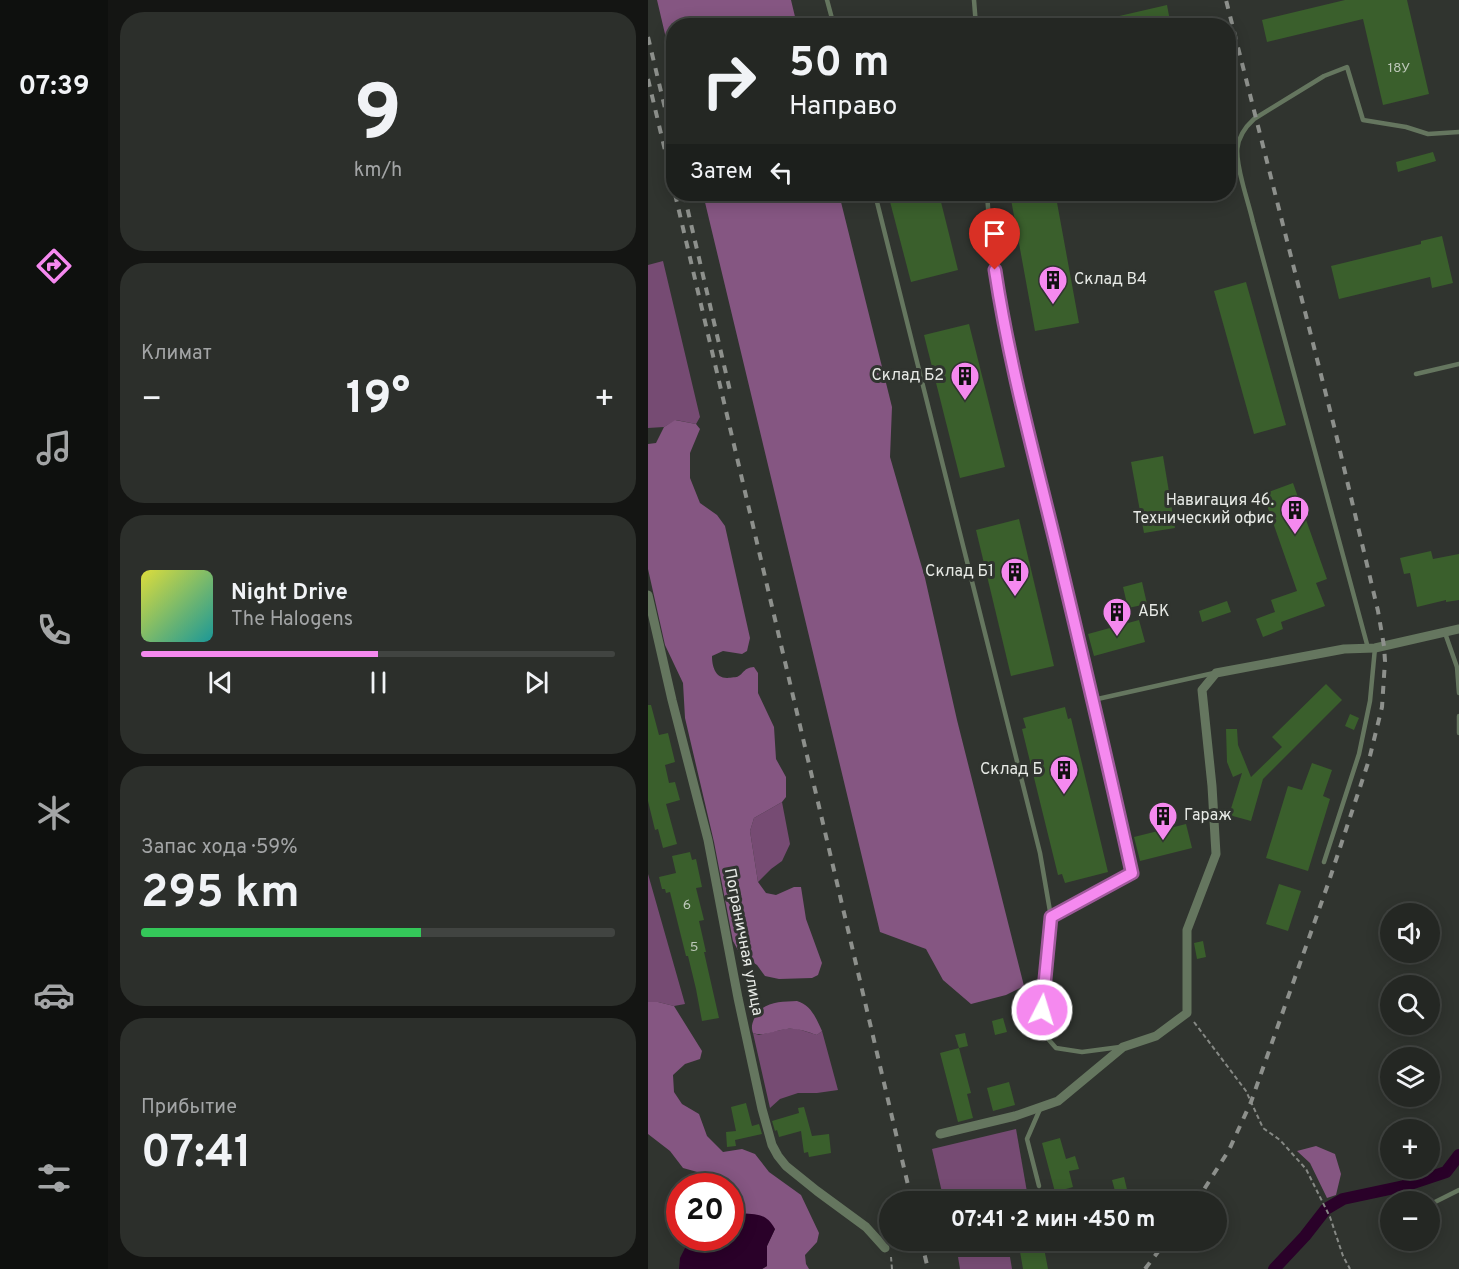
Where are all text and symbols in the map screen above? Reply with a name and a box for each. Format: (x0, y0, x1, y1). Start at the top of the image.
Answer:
text: 50 m (789, 38, 890, 91)
icon: right (690, 42, 768, 120)
house number: 18У (1388, 60, 1410, 77)
text: 9 (354, 69, 402, 168)
text: 07:39 (18, 70, 90, 104)
text: Направо (789, 90, 897, 124)
icon: left (765, 156, 798, 189)
text: km/h (354, 158, 402, 184)
text: Затем (690, 159, 753, 186)
pin (969, 208, 1020, 270)
icon: arrive (978, 217, 1011, 250)
icon: directions (33, 245, 75, 287)
building icon: Склад В4 (1037, 264, 1069, 306)
place label: Склад В4 (1074, 270, 1147, 290)
text: Климат (141, 341, 212, 367)
building icon: Склад Б2 (949, 360, 981, 402)
place label: Склад Б2 (872, 366, 944, 386)
text: 19° (346, 372, 410, 429)
text: − (141, 380, 162, 422)
text: + (594, 380, 615, 422)
icon: music (33, 427, 75, 469)
place label: Навигация 46. Технический офис (1133, 491, 1274, 529)
building icon: Навигация 46. Технический офис (1279, 494, 1311, 536)
building icon: Склад Б1 (999, 556, 1031, 598)
place label: Склад Б1 (925, 562, 994, 582)
text: Night Drive (231, 580, 348, 607)
building icon: АБК (1101, 596, 1133, 638)
place label: АБК (1138, 602, 1170, 622)
text: The Halogens (231, 607, 353, 633)
icon: phone (33, 609, 75, 651)
icon: previous (204, 666, 237, 699)
icon: pause (362, 666, 395, 699)
icon: next (520, 666, 553, 699)
building icon: Склад Б (1048, 754, 1080, 796)
place label: Склад Б (980, 760, 1043, 780)
icon: climate (33, 792, 75, 834)
building icon: Гараж (1147, 800, 1179, 842)
place label: Гараж (1184, 806, 1232, 826)
text: Запас хода · 59% (141, 835, 298, 861)
text: 295 km (141, 866, 300, 923)
street label: Пограничная улица (719, 867, 767, 1017)
house number: 6 (683, 897, 691, 914)
map controls (1380, 903, 1440, 1251)
button: sound (1380, 903, 1440, 963)
house number: 5 (690, 939, 698, 956)
icon: car (33, 974, 75, 1016)
button: search (1380, 975, 1440, 1035)
position arrow (1010, 978, 1074, 1042)
button: layers (1380, 1047, 1440, 1107)
text: Прибытие (141, 1095, 237, 1121)
button: + (1380, 1119, 1440, 1179)
text: 07:41 (141, 1126, 252, 1183)
icon: filters (33, 1157, 75, 1199)
speed limit sign: 20 (666, 1173, 744, 1251)
button: − (1380, 1191, 1440, 1251)
text: 07:41 · 2 мин · 450 m (951, 1207, 1155, 1234)

